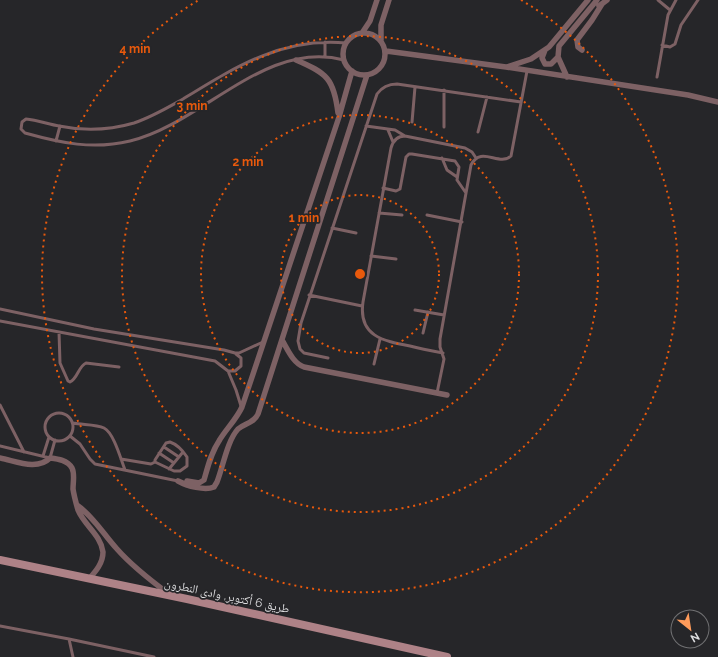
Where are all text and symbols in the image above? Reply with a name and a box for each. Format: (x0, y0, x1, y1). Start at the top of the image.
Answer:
text: 4 min (119, 42, 151, 56)
text: 3 min (176, 99, 208, 113)
text: 2 min (232, 155, 264, 169)
text: 1 min (289, 211, 319, 225)
centre of rings (353, 267, 367, 281)
street label: طريق 6 أكتوبر, وادى النطرون (163, 576, 291, 616)
north arrow (670, 609, 710, 649)
text: N (688, 629, 702, 645)

